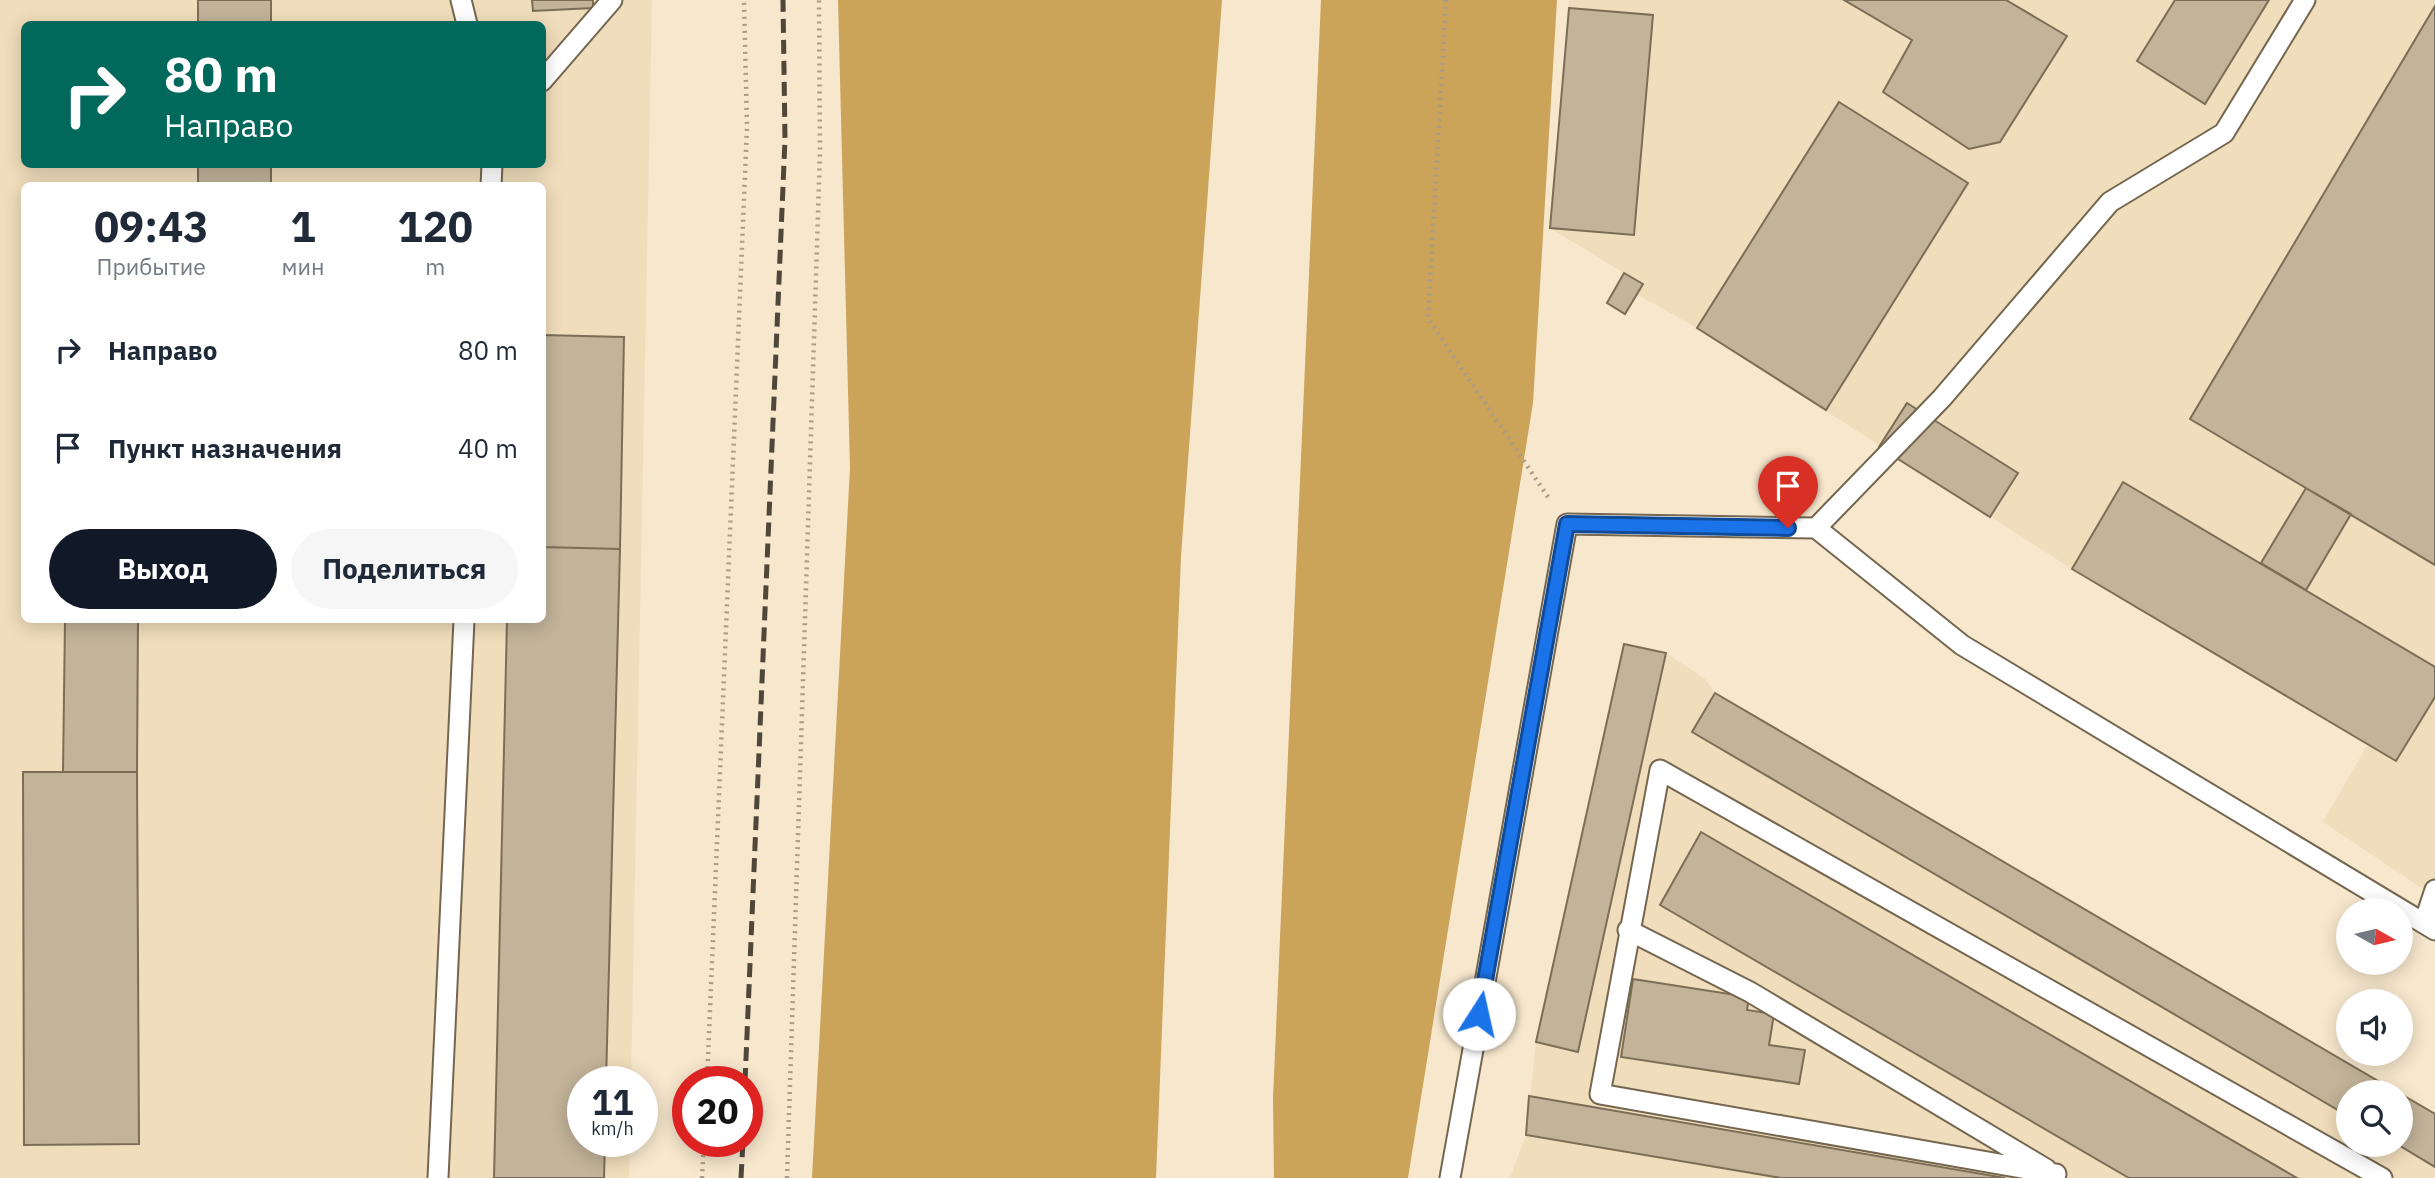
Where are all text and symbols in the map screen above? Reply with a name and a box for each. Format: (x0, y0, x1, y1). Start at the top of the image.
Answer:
text: 80 m (164, 42, 278, 105)
icon: right (49, 49, 140, 140)
text: Направо (164, 104, 293, 146)
text: 09:43 (94, 199, 209, 254)
text: 1 (290, 199, 316, 254)
text: 120 (397, 199, 473, 254)
text: Прибытие (97, 251, 206, 281)
text: мин (281, 251, 325, 281)
text: m (425, 251, 445, 281)
icon: right (49, 331, 87, 369)
text: Направо (108, 333, 217, 367)
text: 80 m (458, 333, 518, 367)
icon: arrive (49, 429, 87, 467)
text: Пункт назначения (108, 431, 342, 465)
text: 40 m (458, 431, 518, 465)
pin (1758, 456, 1818, 528)
icon: arrive (1769, 467, 1807, 505)
button: Выход (49, 529, 277, 609)
button: Поделиться (291, 529, 518, 609)
north arrow (2336, 898, 2413, 975)
map controls (2336, 898, 2413, 1157)
position arrow (1442, 977, 1516, 1051)
button: sound (2336, 989, 2413, 1066)
speed limit sign: 20 (672, 1066, 763, 1157)
text: 11 (591, 1079, 634, 1125)
button: search (2336, 1080, 2413, 1157)
text: km/h (591, 1117, 634, 1140)

